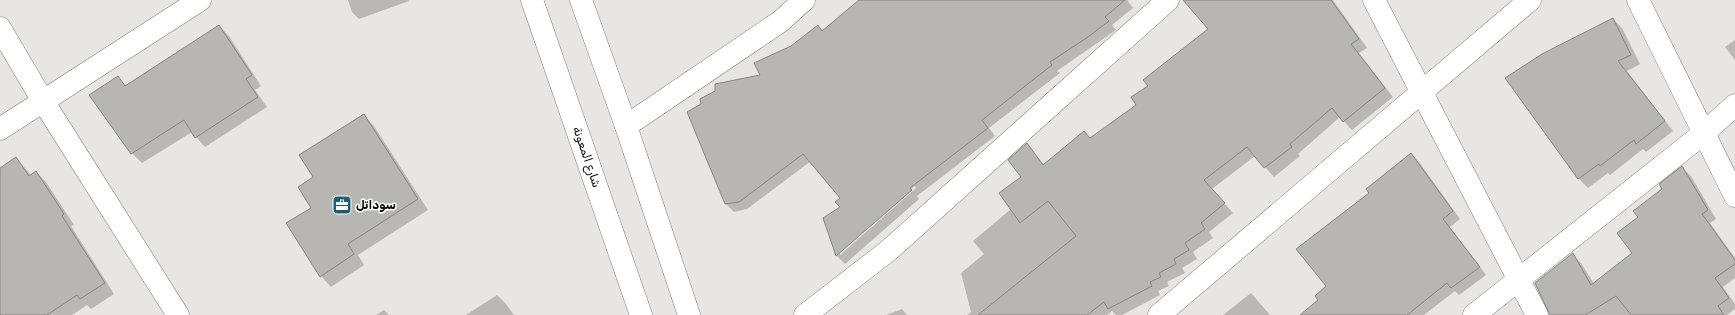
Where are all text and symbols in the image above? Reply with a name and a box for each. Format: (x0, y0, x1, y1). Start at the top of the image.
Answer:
street label: شارع المعونة (568, 125, 604, 190)
office icon: سوداتل (331, 194, 353, 216)
place label: سوداتل (356, 198, 396, 212)

